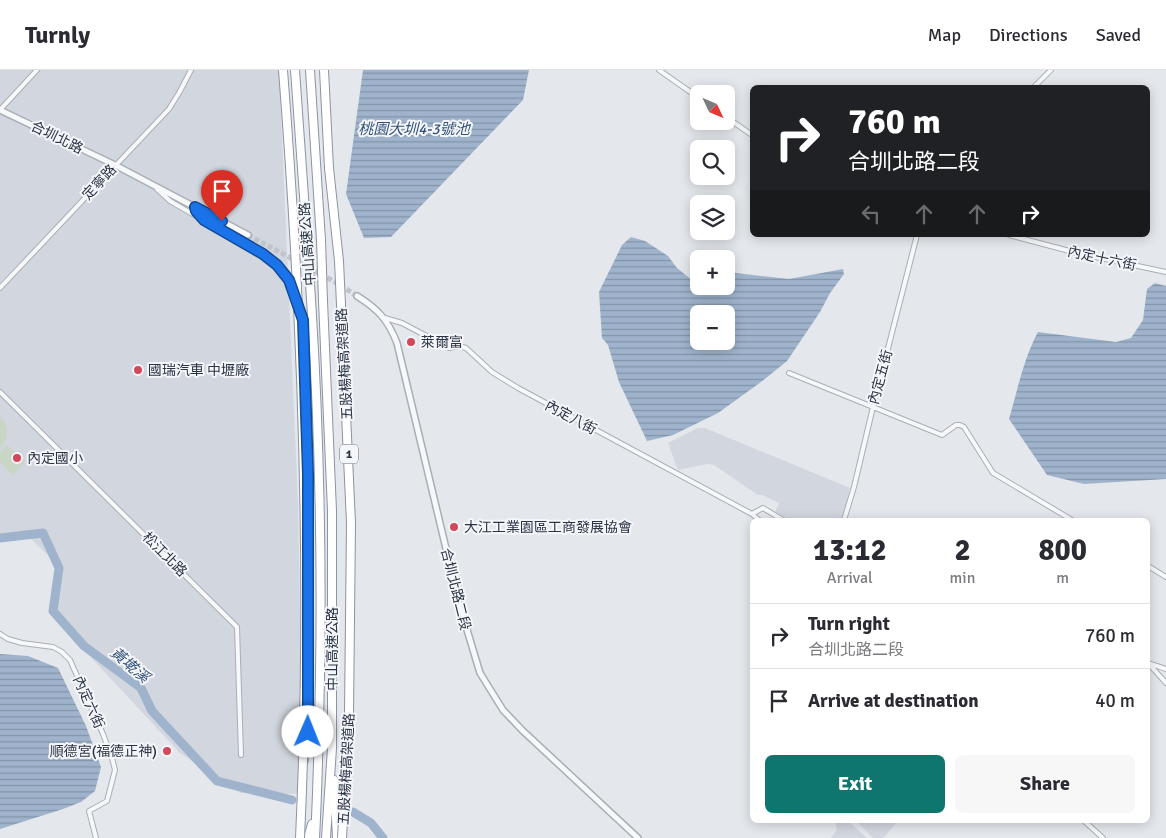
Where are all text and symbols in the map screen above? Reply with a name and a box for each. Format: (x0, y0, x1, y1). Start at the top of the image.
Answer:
text: Turnly (25, 20, 90, 50)
text: Map (928, 24, 961, 46)
text: Directions (989, 24, 1068, 46)
text: Saved (1096, 24, 1141, 46)
north arrow (690, 85, 735, 130)
map controls (690, 85, 735, 350)
text: 760 m (848, 100, 941, 143)
icon: right (765, 105, 830, 170)
street label: 合圳北路 (28, 118, 86, 157)
water label: 桃園大圳4-3號池 (358, 120, 472, 138)
button: search (690, 140, 735, 185)
text: 合圳北路二段 (848, 148, 980, 175)
street label: 定寧路 (79, 161, 120, 203)
pin (201, 170, 243, 221)
icon: arrive (208, 177, 236, 205)
button: layers (690, 195, 735, 240)
icon: left (857, 200, 885, 228)
icon: ahead (910, 200, 938, 228)
icon: ahead (963, 200, 991, 228)
icon: right (1016, 200, 1044, 228)
street label: 中山高速公路 (296, 201, 319, 286)
street label: 內定十六街 (1066, 243, 1138, 274)
button: + (690, 250, 735, 295)
button: − (690, 305, 735, 350)
street label: 五股楊梅高架道路 (333, 308, 356, 420)
place label: 萊爾富 (421, 334, 463, 351)
marker: 萊爾富 (405, 336, 417, 348)
street label: 內定五街 (865, 348, 896, 406)
place label: 國瑞汽車 中壢廠 (148, 362, 249, 379)
marker: 國瑞汽車 中壢廠 (132, 364, 144, 376)
street label: 內定八街 (542, 397, 599, 438)
road number: 1 (340, 444, 358, 464)
place label: 內定國小 (27, 450, 83, 467)
marker: 內定國小 (11, 452, 23, 464)
place label: 大江工業園區工商發展協會 (464, 519, 632, 536)
marker: 大江工業園區工商發展協會 (448, 521, 460, 533)
street label: 松江北路 (139, 529, 190, 580)
text: 13:12 (813, 532, 887, 569)
text: 2 (954, 532, 971, 569)
text: 800 (1038, 532, 1087, 569)
street label: 合圳北路二段 (437, 546, 474, 632)
text: Arrival (827, 568, 873, 588)
text: min (950, 568, 975, 588)
text: m (1056, 568, 1069, 588)
street label: 中山高速公路 (324, 607, 341, 691)
text: Turn right (808, 612, 890, 636)
icon: right (765, 622, 793, 650)
text: 760 m (1085, 624, 1135, 648)
text: 合圳北路二段 (808, 640, 904, 660)
water label: 黃墘溪 (107, 644, 155, 688)
street label: 內定六街 (69, 673, 108, 731)
icon: arrive (765, 687, 793, 715)
text: Arrive at destination (808, 689, 979, 713)
text: 40 m (1095, 689, 1135, 713)
position arrow (281, 705, 333, 757)
street label: 五股楊梅高架道路 (335, 713, 358, 825)
place label: 順德宮(福德正神) (50, 743, 157, 760)
marker: 順德宮(福德正神) (161, 745, 173, 757)
button: Exit (765, 755, 945, 813)
button: Share (955, 755, 1135, 813)

